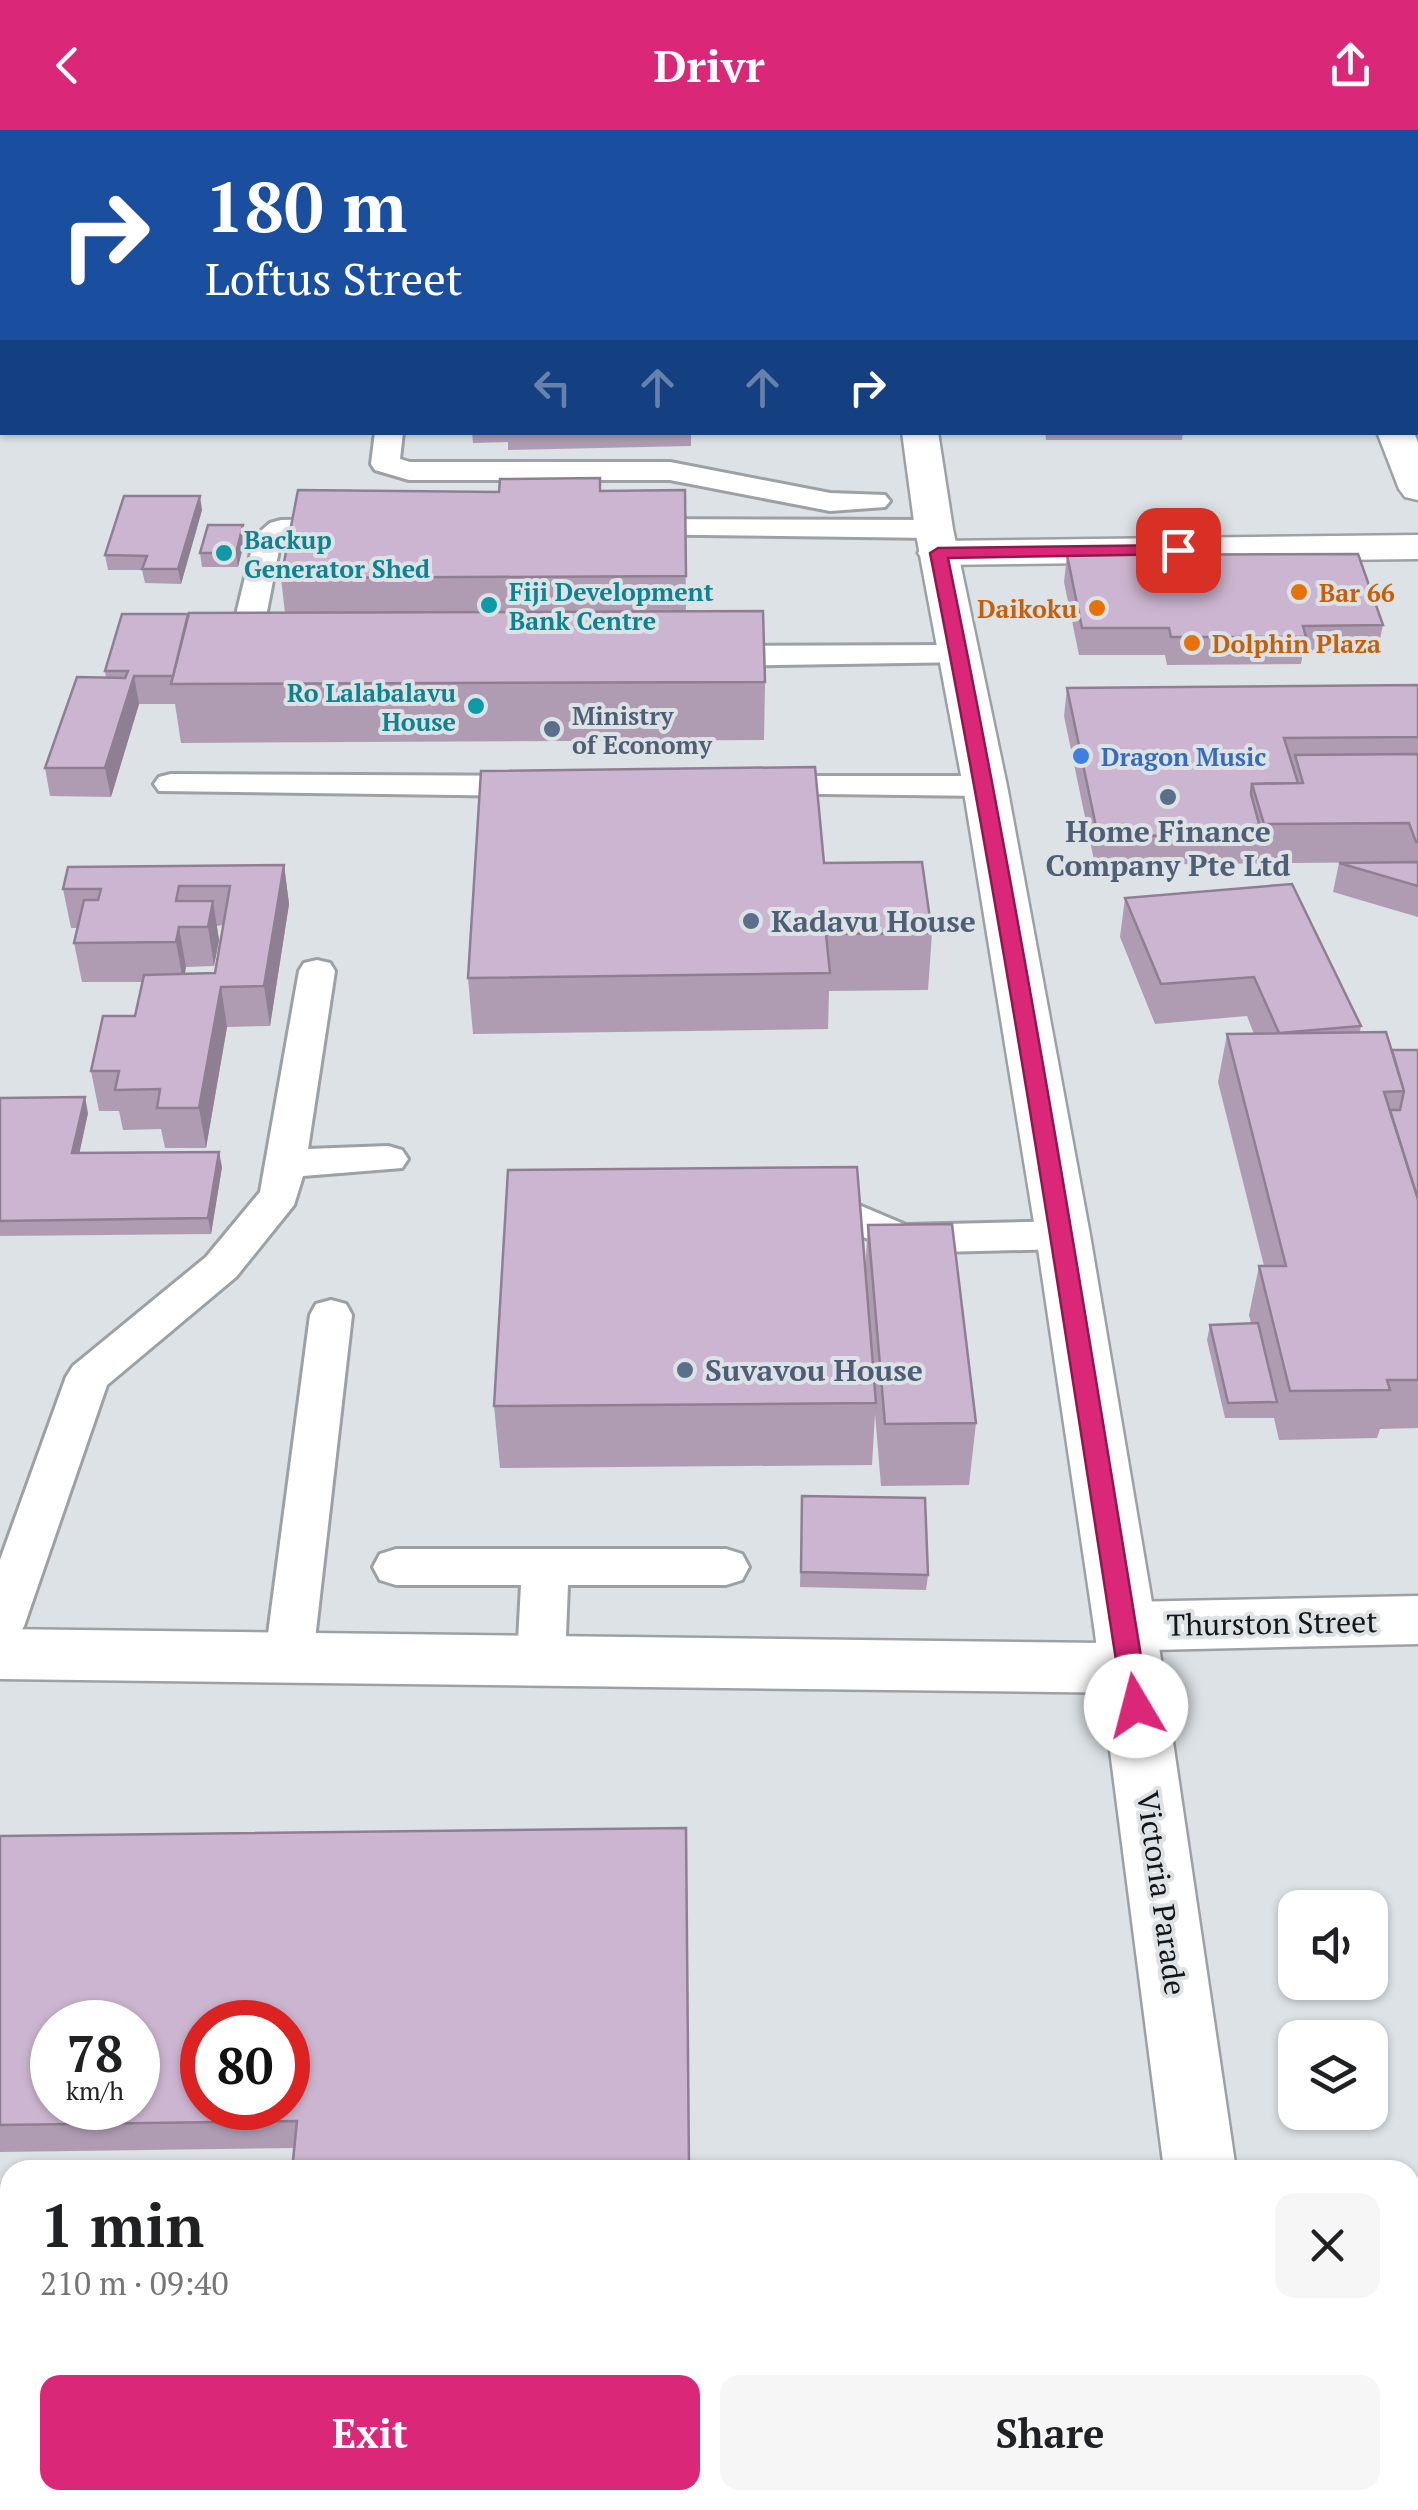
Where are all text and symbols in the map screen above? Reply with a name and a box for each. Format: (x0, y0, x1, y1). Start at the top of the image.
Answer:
text: Drivr (653, 35, 765, 95)
icon: back (40, 38, 95, 93)
icon: share (1323, 38, 1378, 93)
text: 180 m (205, 159, 407, 252)
icon: right (40, 170, 170, 300)
text: Loftus Street (205, 248, 463, 308)
icon: left (525, 360, 580, 415)
icon: ahead (630, 360, 685, 415)
icon: ahead (735, 360, 790, 415)
icon: right (840, 360, 895, 415)
pin (1136, 508, 1221, 593)
place label: Backup Generator Shed (244, 523, 430, 585)
icon: arrive (1151, 523, 1206, 578)
marker: Backup Generator Shed (213, 542, 235, 564)
place label: Fiji Development Bank Centre (509, 575, 714, 637)
place label: Bar 66 (1319, 576, 1395, 609)
marker: Bar 66 (1288, 581, 1310, 603)
place label: Daikoku (977, 592, 1077, 625)
marker: Fiji Development Bank Centre (478, 594, 500, 616)
marker: Daikoku (1086, 597, 1108, 619)
place label: Dolphin Plaza (1212, 627, 1381, 660)
marker: Dolphin Plaza (1181, 632, 1203, 654)
place label: Ro Lalabalavu House (287, 676, 456, 738)
marker: Ro Lalabalavu House (465, 695, 487, 717)
place label: Ministry of Economy (572, 699, 713, 761)
marker: Ministry of Economy (541, 718, 563, 740)
place label: Dragon Music (1101, 740, 1266, 773)
marker: Dragon Music (1070, 745, 1092, 767)
marker: Home Finance Company Pte Ltd (1157, 786, 1179, 808)
place label: Home Finance Company Pte Ltd (1046, 811, 1290, 885)
place label: Kadavu House (771, 901, 976, 941)
marker: Kadavu House (740, 910, 762, 932)
place label: Suvavou House (705, 1350, 923, 1390)
marker: Suvavou House (674, 1359, 696, 1381)
street label: Thurston Street (1166, 1601, 1378, 1645)
position arrow (1084, 1654, 1188, 1758)
street label: Victoria Parade (1128, 1788, 1196, 1998)
map controls (1278, 1890, 1388, 2130)
button: sound (1278, 1890, 1388, 2000)
speed limit sign: 80 (180, 2000, 310, 2130)
text: 78 (67, 2020, 123, 2086)
button: layers (1278, 2020, 1388, 2130)
text: km/h (66, 2074, 124, 2107)
text: 1 min (40, 2185, 204, 2264)
button: close (1275, 2193, 1380, 2298)
text: 210 m · 09:40 (40, 2262, 228, 2304)
button: Exit (40, 2375, 700, 2490)
button: Share (720, 2375, 1380, 2490)

